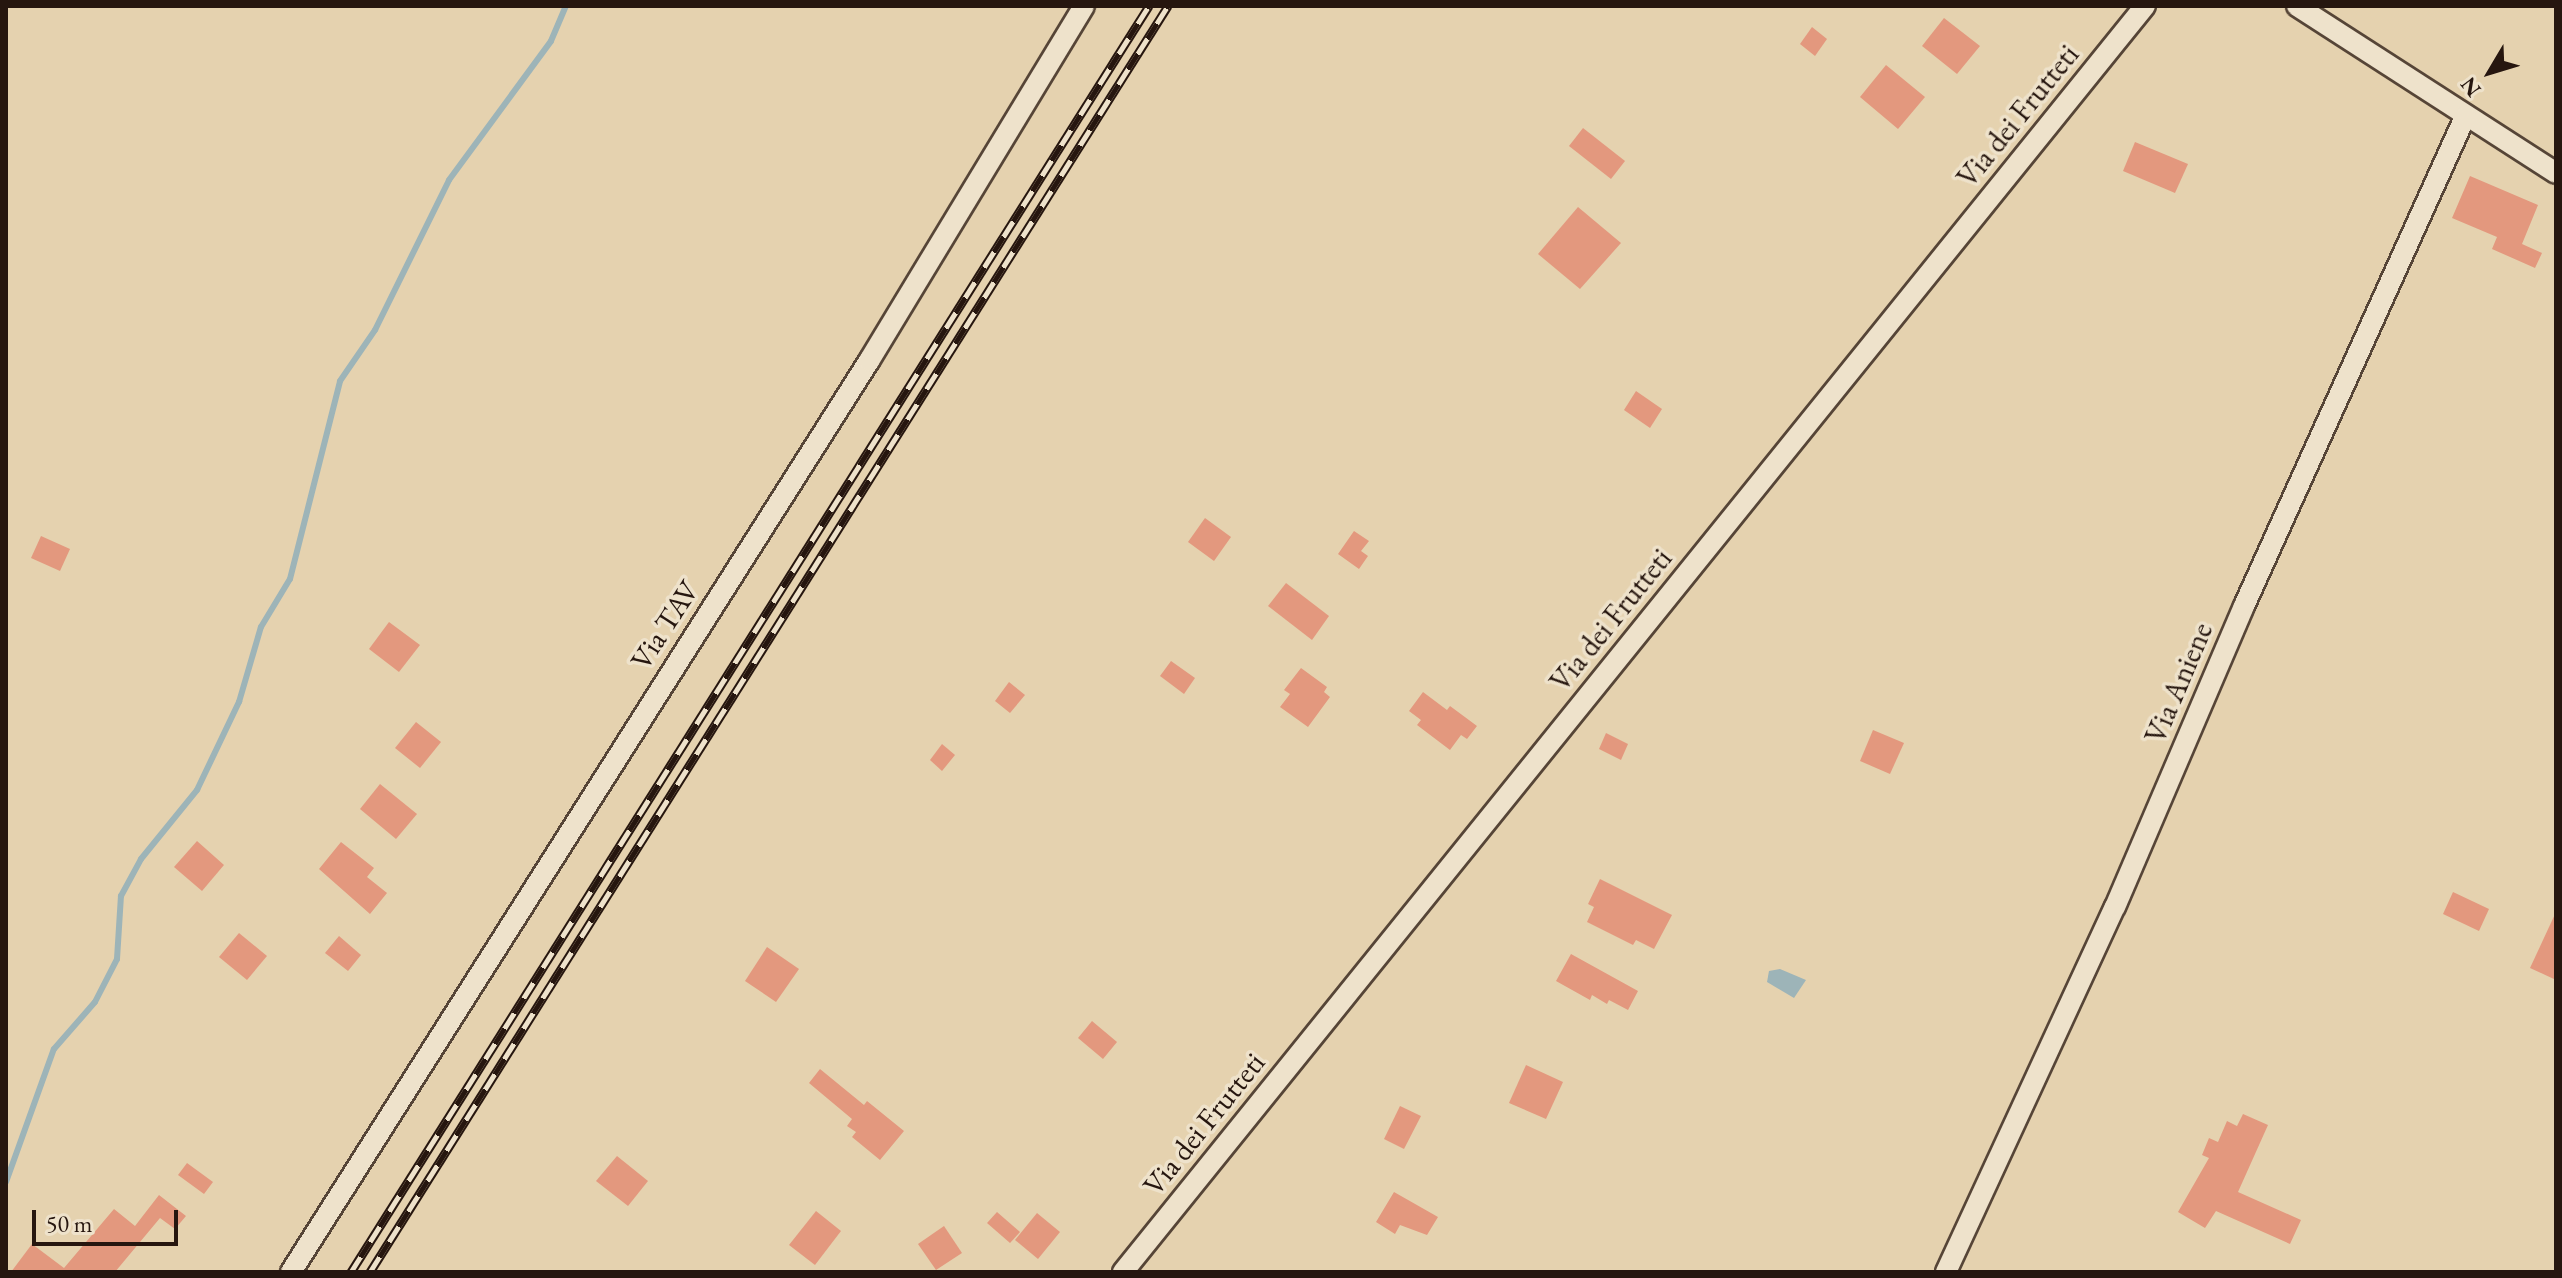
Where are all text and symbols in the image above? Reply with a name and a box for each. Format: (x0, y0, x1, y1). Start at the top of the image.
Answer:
north arrow (2450, 32, 2530, 112)
street label: Via dei Frutteti (1949, 37, 2087, 195)
text: N (2454, 71, 2488, 103)
street label: Via dei Frutteti (1542, 541, 1680, 699)
street label: Via TAV (623, 574, 707, 676)
street label: Via Aniene (2137, 617, 2221, 749)
street label: Via dei Frutteti (1135, 1045, 1273, 1203)
scale bar (36, 1194, 182, 1244)
text: 50 m (46, 1208, 93, 1239)

